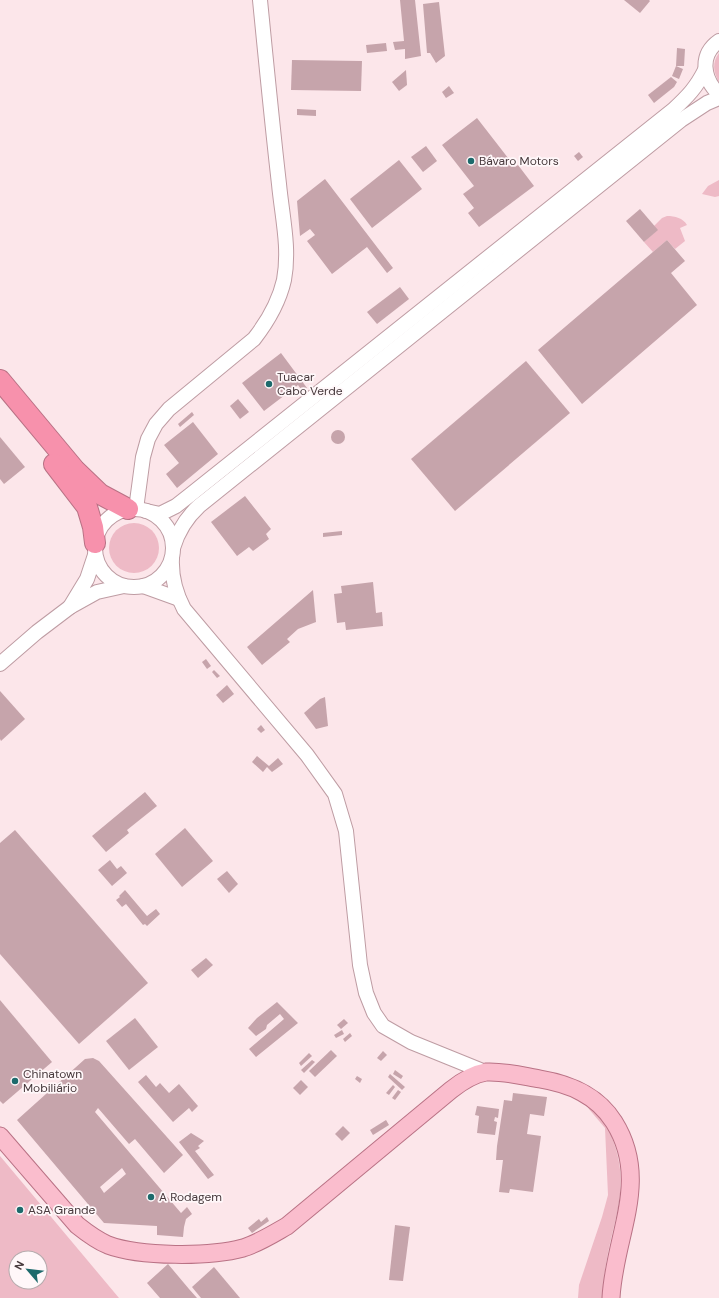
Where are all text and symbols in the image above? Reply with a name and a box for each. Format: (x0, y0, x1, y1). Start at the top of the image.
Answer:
place label: Bávaro Motors (479, 153, 559, 169)
marker: Bávaro Motors (466, 156, 476, 166)
place label: Tuacar Cabo Verde (277, 369, 343, 399)
marker: Tuacar Cabo Verde (264, 379, 274, 389)
place label: Chinatown Mobiliário (23, 1066, 82, 1096)
marker: Chinatown Mobiliário (10, 1076, 20, 1086)
place label: A Rodagem (159, 1189, 222, 1205)
marker: A Rodagem (146, 1192, 156, 1202)
place label: ASA Grande (28, 1202, 96, 1218)
marker: ASA Grande (15, 1205, 25, 1215)
north arrow (8, 1250, 48, 1290)
text: N (11, 1258, 27, 1272)

